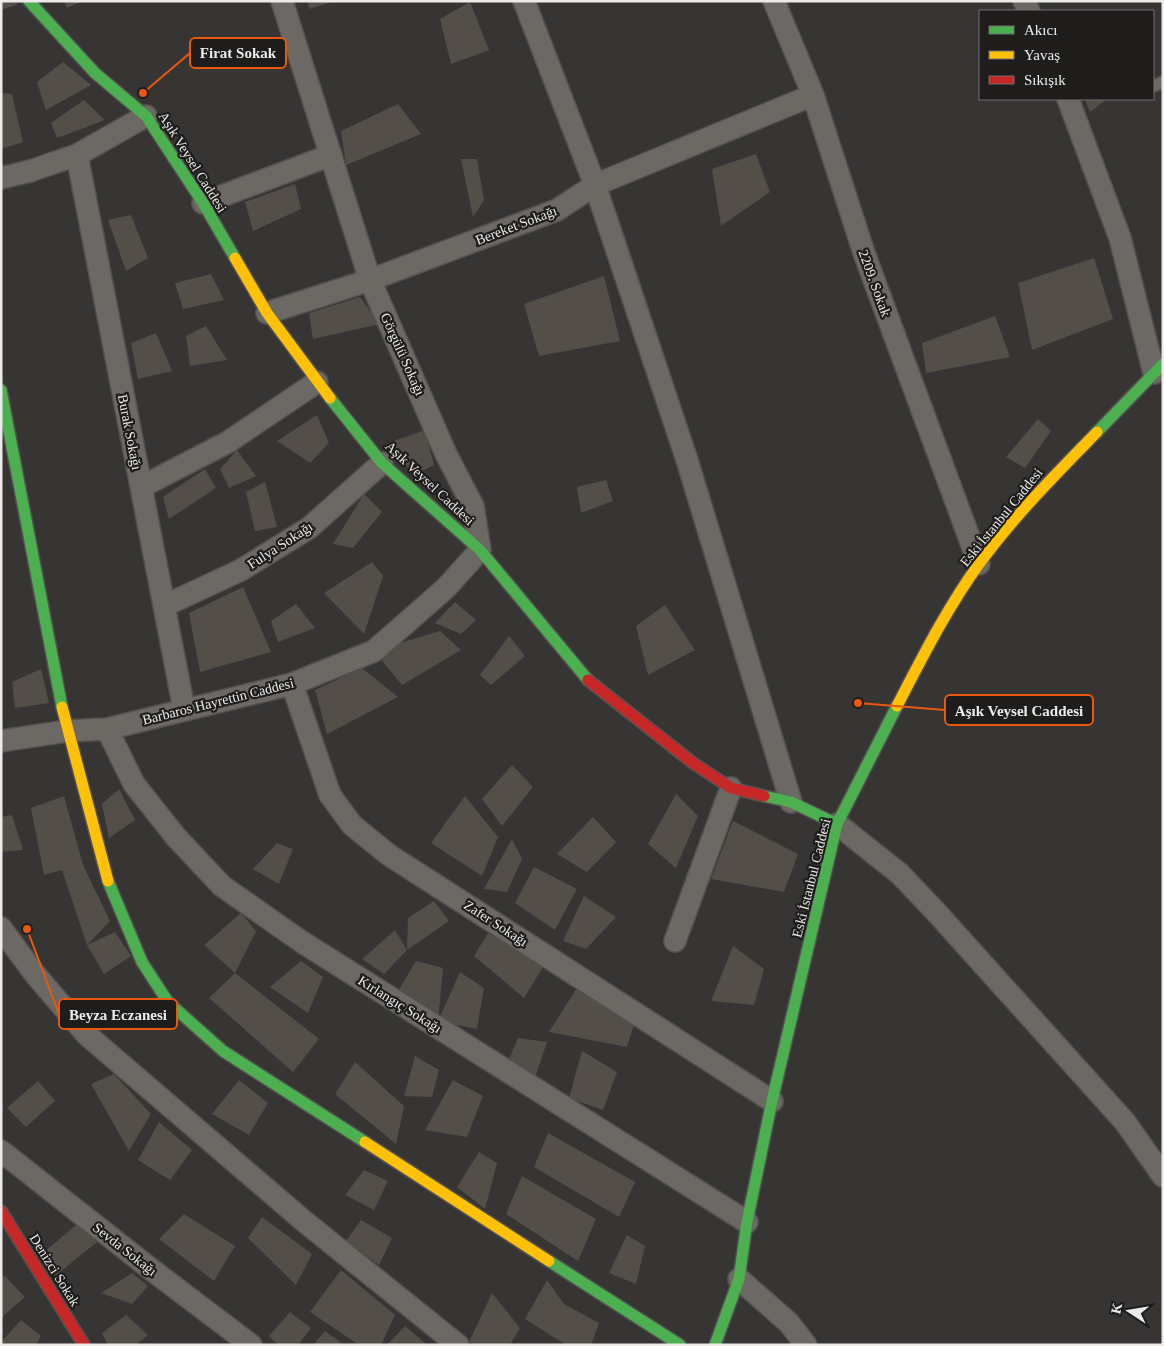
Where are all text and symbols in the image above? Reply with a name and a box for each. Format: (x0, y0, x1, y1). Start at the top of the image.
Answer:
legend (979, 10, 1154, 100)
text: Akıcı (1024, 22, 1057, 38)
callout: Firat Sokak (190, 38, 286, 68)
text: Firat Sokak (200, 45, 277, 61)
text: Yavaş (1024, 47, 1060, 63)
text: Sıkışık (1024, 72, 1066, 88)
street label: Aşık Veysel Caddesi (156, 109, 230, 215)
street label: Bereket Sokağı (473, 203, 559, 248)
street label: 2209. Sokak (856, 248, 894, 319)
street label: Görgülü Sokağı (378, 311, 427, 398)
street label: Burak Sokağı (115, 393, 144, 471)
street label: Aşık Veysel Caddesi (382, 438, 477, 528)
street label: Eski İstanbul Caddesi (957, 465, 1046, 569)
street label: Fulya Sokağı (245, 519, 316, 572)
street label: Barbaros Hayrettin Caddesi (141, 675, 295, 728)
callout: Aşık Veysel Caddesi (945, 695, 1093, 725)
text: Aşık Veysel Caddesi (955, 703, 1083, 719)
street label: Eski İstanbul Caddesi (789, 817, 834, 939)
street label: Zafer Sokağı (461, 897, 530, 950)
street label: Kırlangıç Sokağı (355, 973, 444, 1036)
callout: Beyza Eczanesi (59, 999, 177, 1029)
text: Beyza Eczanesi (69, 1007, 167, 1023)
street label: Sevda Sokağı (90, 1220, 160, 1279)
street label: Denizci Sokak (26, 1232, 83, 1309)
north arrow (1104, 1286, 1154, 1336)
text: K (1108, 1301, 1125, 1315)

